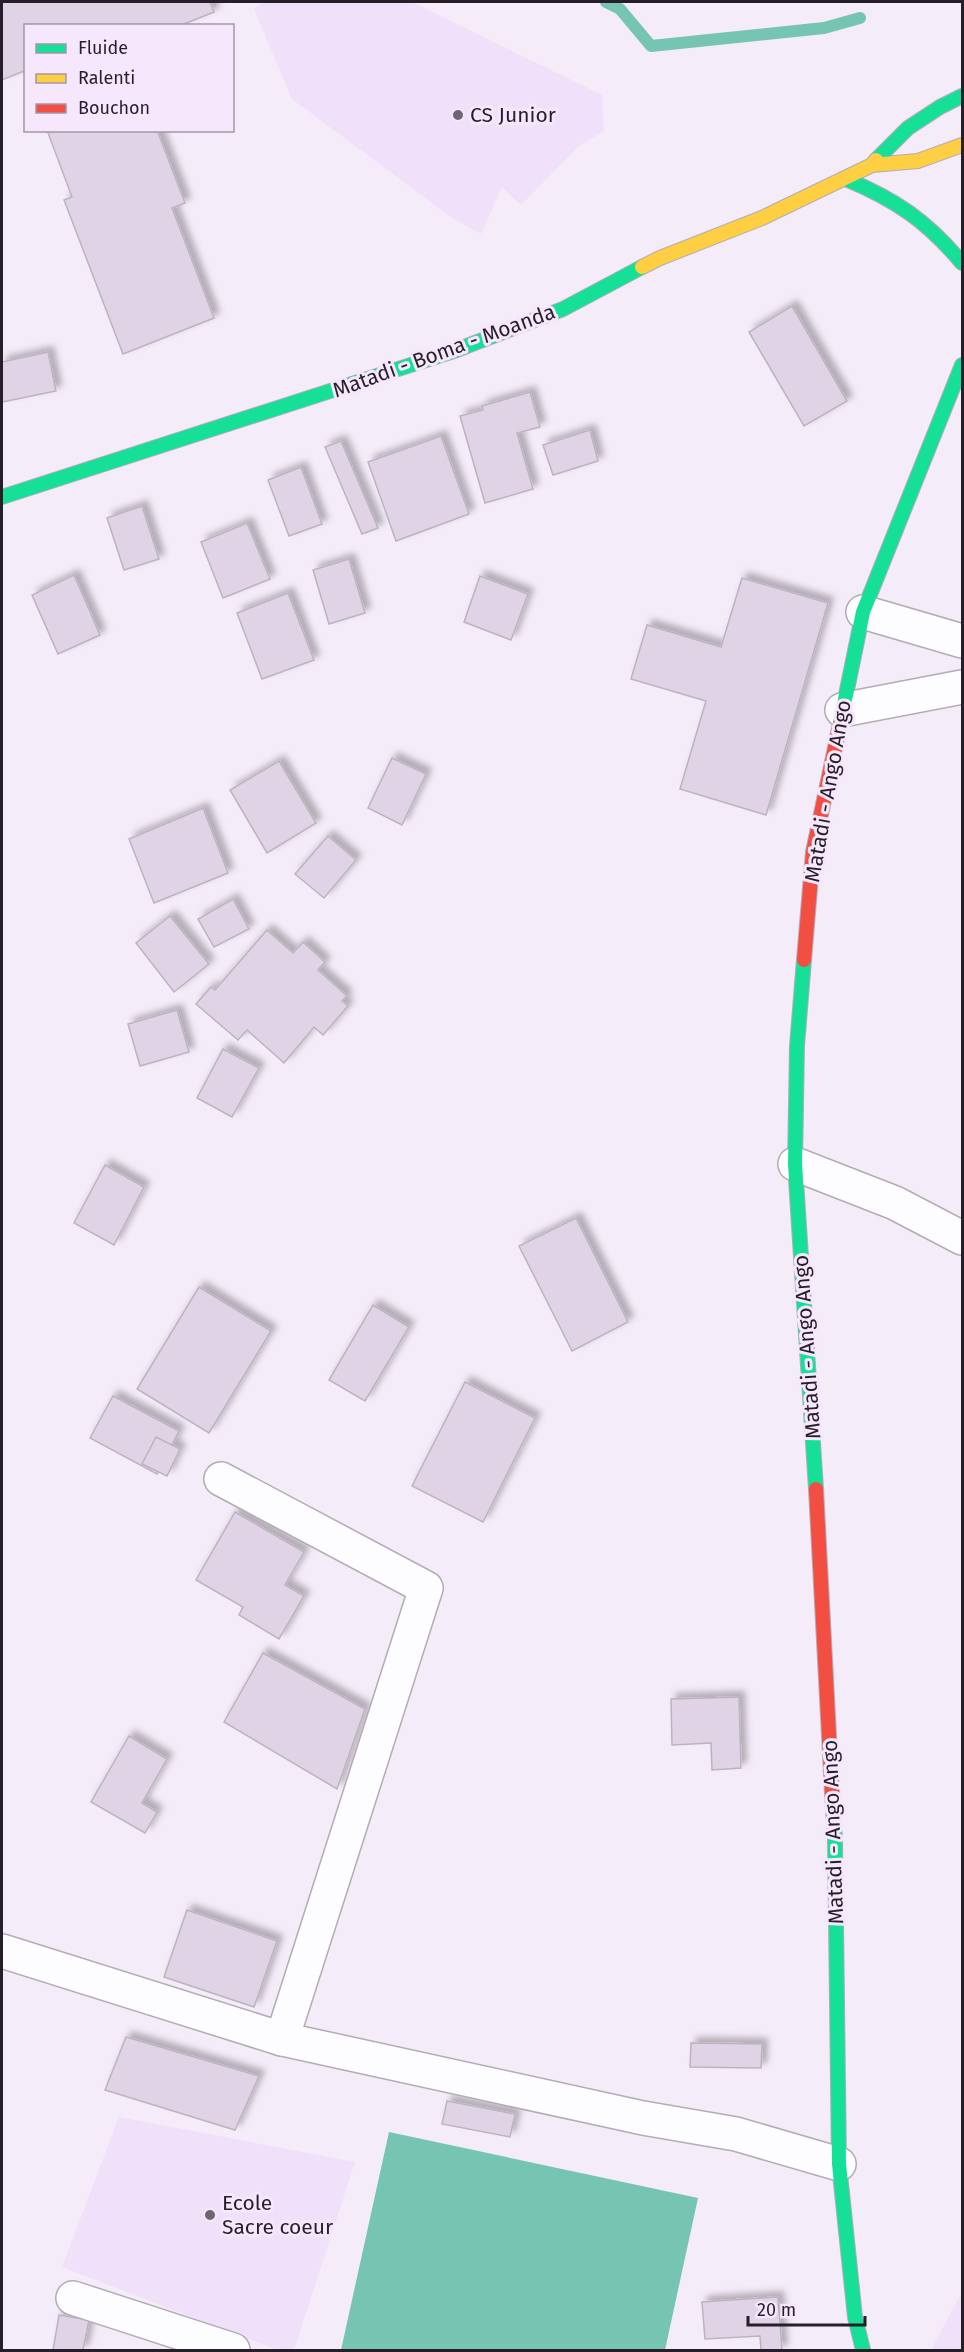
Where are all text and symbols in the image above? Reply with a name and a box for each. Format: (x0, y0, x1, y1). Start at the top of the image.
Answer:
legend (24, 24, 234, 132)
text: Fluide (78, 37, 128, 59)
text: Ralenti (78, 67, 135, 89)
text: Bouchon (78, 97, 150, 119)
place label: CS Junior (470, 102, 556, 128)
marker: CS Junior (451, 108, 465, 122)
street label: Matadi - Boma - Moanda (329, 299, 559, 403)
street label: Matadi - Ango Ango (799, 698, 857, 884)
street label: Matadi - Ango Ango (788, 1254, 826, 1440)
street label: Matadi - Ango Ango (817, 1739, 849, 1925)
place label: Ecole Sacre coeur (222, 2190, 333, 2240)
marker: Ecole Sacre coeur (203, 2208, 217, 2222)
scale bar (748, 2289, 865, 2327)
text: 20 m (757, 2299, 796, 2321)

